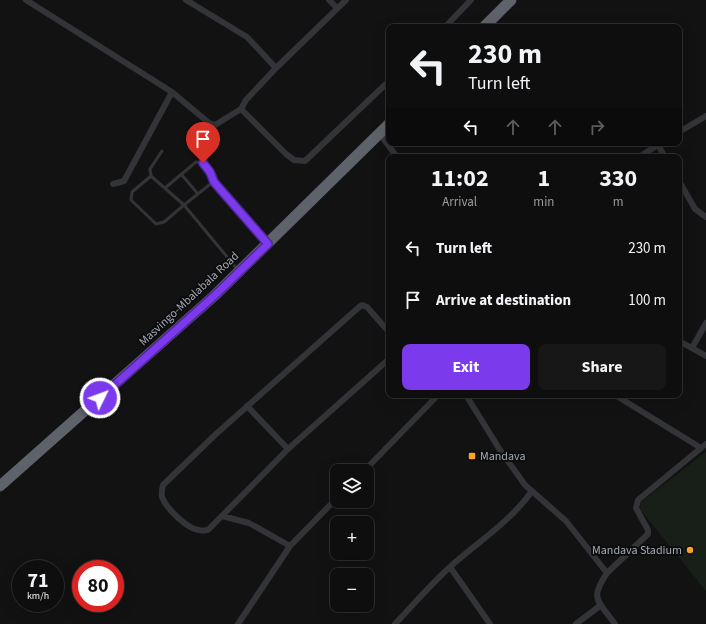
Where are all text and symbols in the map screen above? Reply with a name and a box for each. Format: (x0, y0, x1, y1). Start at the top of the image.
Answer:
text: 230 m (468, 34, 542, 74)
icon: left (402, 40, 454, 92)
text: Turn left (468, 71, 530, 96)
icon: left (460, 116, 482, 138)
icon: ahead (502, 116, 524, 138)
icon: ahead (544, 116, 566, 138)
icon: right (586, 116, 608, 138)
pin (186, 122, 220, 163)
icon: arrive (192, 128, 214, 150)
text: 11:02 (431, 161, 489, 196)
text: 1 (538, 161, 550, 196)
text: 330 (599, 161, 637, 196)
text: Arrival (442, 193, 477, 211)
text: min (533, 193, 554, 211)
text: m (613, 193, 624, 211)
icon: left (402, 237, 424, 259)
text: Turn left (436, 238, 492, 259)
text: 230 m (628, 238, 666, 259)
street label: Masvingo-Mbalabala Road (135, 248, 243, 350)
icon: arrive (402, 289, 424, 311)
text: Arrive at destination (436, 290, 571, 311)
text: 100 m (628, 290, 666, 311)
button: Exit (402, 344, 530, 390)
button: Share (538, 344, 666, 390)
position arrow (79, 377, 121, 419)
place label: Mandava (480, 448, 525, 465)
marker: Mandava (467, 451, 477, 461)
map controls (330, 464, 374, 612)
button: layers (330, 464, 374, 508)
button: + (330, 516, 374, 560)
place label: Mandava Stadium (592, 542, 682, 559)
marker: Mandava Stadium (685, 545, 695, 555)
speed limit sign: 80 (72, 560, 124, 612)
text: 71 (27, 567, 49, 595)
button: − (330, 568, 374, 612)
text: km/h (27, 589, 49, 603)

